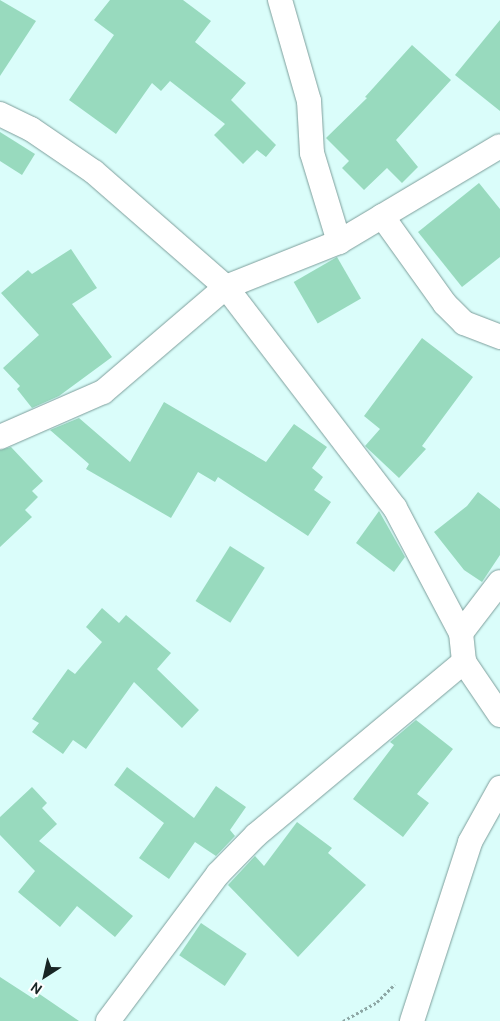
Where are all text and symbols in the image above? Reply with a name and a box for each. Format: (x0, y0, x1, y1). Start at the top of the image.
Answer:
north arrow (20, 951, 70, 1001)
text: N (27, 978, 46, 999)

